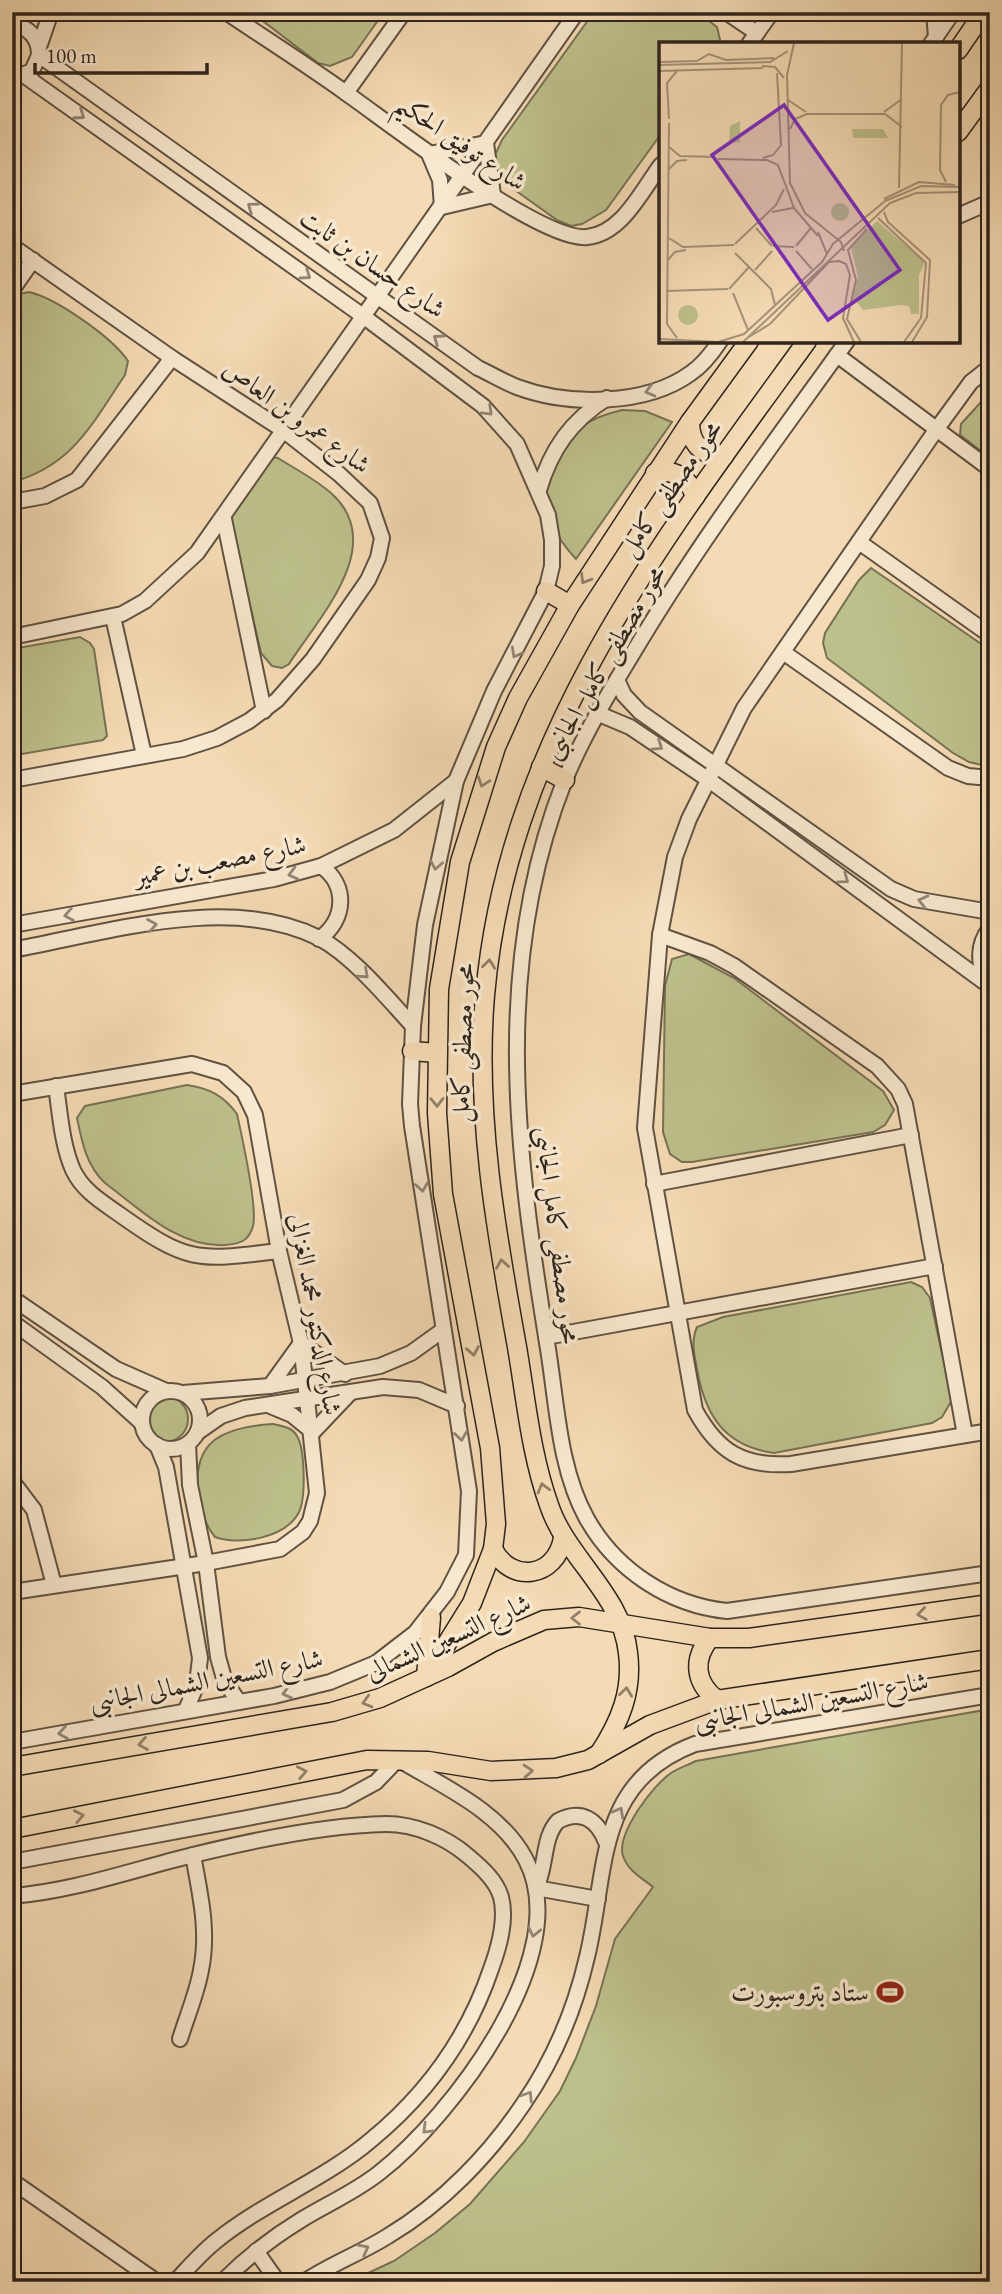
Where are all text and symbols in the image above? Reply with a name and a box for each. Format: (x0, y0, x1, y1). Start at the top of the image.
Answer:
scale bar (35, 32, 206, 76)
text: 100 m (46, 42, 97, 69)
inset map (659, 42, 960, 343)
street label: شارع توفيق الحكيم (384, 86, 533, 206)
one-way arrow (72, 107, 85, 119)
street label: شارع حسان بن ثابت (291, 200, 452, 330)
one-way arrow (247, 203, 260, 215)
one-way arrow (298, 267, 311, 279)
one-way arrow (432, 334, 445, 347)
street label: شارع عمرو بن العاص (213, 351, 378, 485)
one-way arrow (644, 383, 656, 397)
one-way arrow (480, 403, 493, 416)
street label: محور مصطفى كامل (610, 413, 731, 564)
street label: محور مصطفى كامل الجانبى (535, 559, 675, 766)
one-way arrow (580, 571, 593, 584)
one-way arrow (511, 645, 524, 658)
one-way arrow (651, 738, 664, 751)
one-way arrow (477, 775, 491, 788)
street label: شارع مصعب بن عمير (128, 827, 310, 899)
one-way arrow (430, 858, 445, 870)
one-way arrow (287, 866, 299, 880)
one-way arrow (836, 870, 848, 883)
one-way arrow (917, 895, 929, 909)
one-way arrow (63, 906, 75, 921)
one-way arrow (146, 918, 158, 933)
one-way arrow (482, 959, 497, 970)
street label: محور مصطفى كامل (442, 963, 484, 1123)
one-way arrow (355, 966, 368, 978)
one-way arrow (429, 1097, 444, 1108)
street label: محور مصطفى كامل الجانبى (526, 1124, 588, 1346)
one-way arrow (414, 1181, 429, 1193)
street label: شارع الدكتور محمد الغزالى (277, 1210, 351, 1419)
one-way arrow (495, 1258, 510, 1270)
one-way arrow (465, 1345, 480, 1357)
one-way arrow (453, 1430, 468, 1442)
one-way arrow (537, 1482, 552, 1494)
street label: شارع التسعين الشمالى (360, 1585, 538, 1693)
one-way arrow (916, 1606, 928, 1621)
one-way arrow (570, 1610, 581, 1626)
street label: شارع التسعين الشمالى الجانبى (86, 1641, 327, 1724)
street label: شارع التسعين الشمالى الجانبى (691, 1664, 932, 1743)
one-way arrow (281, 1685, 293, 1699)
one-way arrow (619, 1686, 634, 1698)
one-way arrow (361, 1693, 373, 1708)
one-way arrow (57, 1724, 69, 1739)
one-way arrow (137, 1736, 149, 1751)
one-way arrow (523, 1764, 534, 1779)
one-way arrow (296, 1765, 308, 1780)
one-way arrow (611, 1807, 624, 1820)
one-way arrow (73, 1809, 85, 1824)
one-way arrow (528, 1926, 543, 1938)
place label: ستاد بتروسبورت (731, 1975, 869, 2009)
sports icon: ستاد بتروسبورت (875, 1977, 905, 2007)
one-way arrow (520, 2091, 533, 2104)
one-way arrow (422, 2121, 435, 2134)
one-way arrow (357, 2244, 369, 2257)

